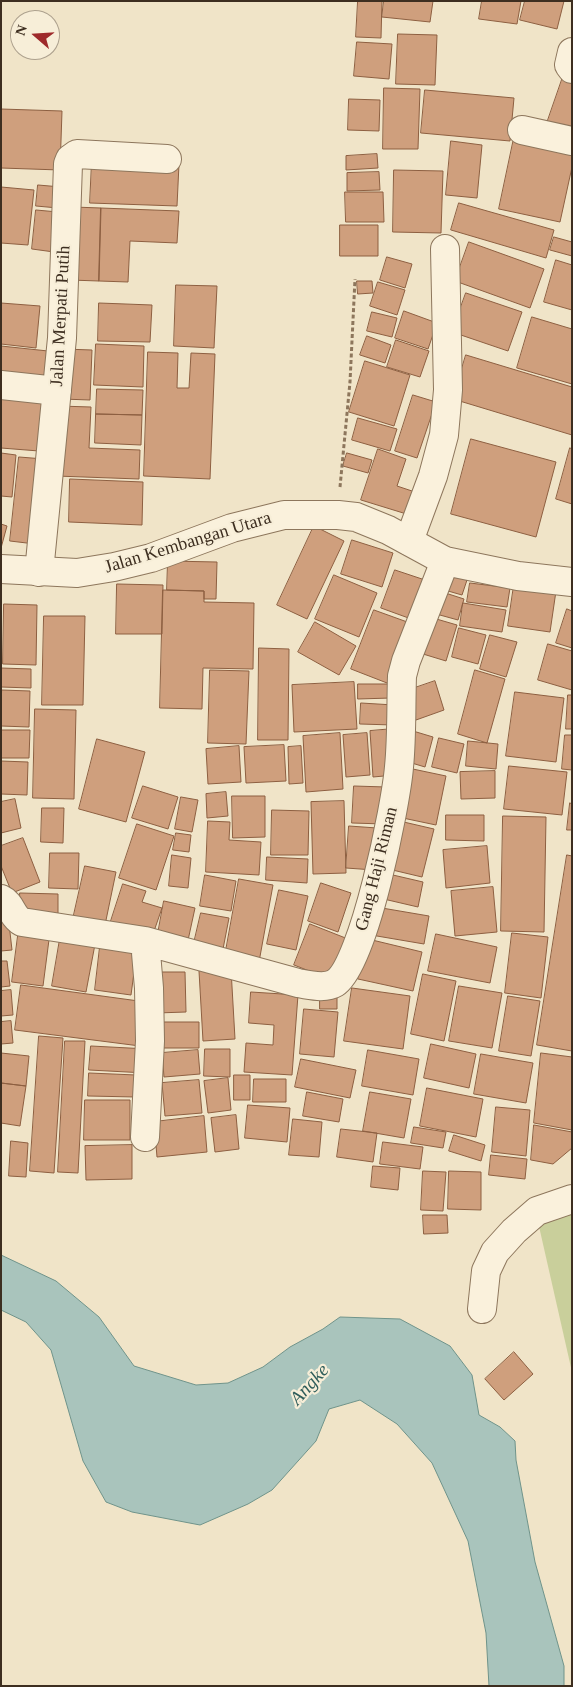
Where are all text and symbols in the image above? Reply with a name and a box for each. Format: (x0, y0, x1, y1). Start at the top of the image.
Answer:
north arrow (10, 10, 60, 60)
text: N (13, 23, 30, 38)
street label: Jalan Merpati Putih (47, 245, 75, 387)
street label: Jalan Kembangan Utara (102, 507, 274, 579)
street label: Gang Haji Riman (351, 805, 403, 933)
water label: Angke (286, 1360, 334, 1410)

